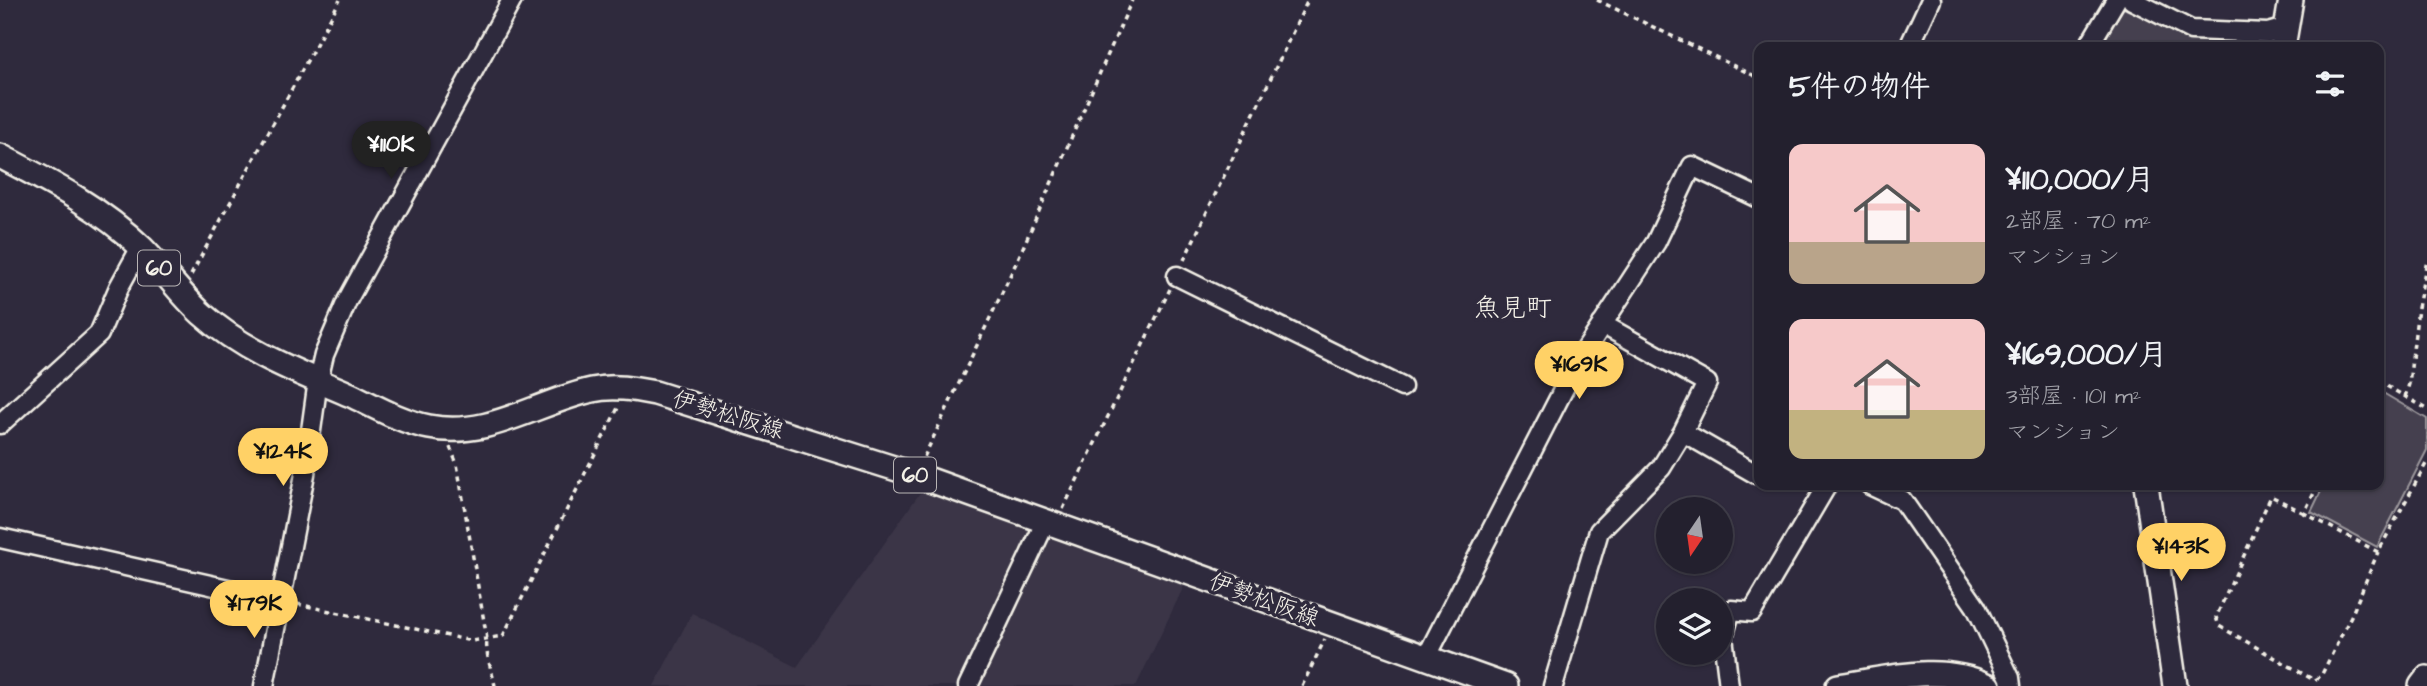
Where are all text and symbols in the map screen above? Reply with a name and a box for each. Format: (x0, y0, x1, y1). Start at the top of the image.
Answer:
icon: filters (2311, 65, 2349, 103)
text: 5件の物件 (1789, 66, 1930, 108)
pin: ¥110K (342, 122, 440, 181)
text: ¥110K (368, 128, 414, 160)
text: ¥110,000/月 (2006, 159, 2154, 201)
icon: home (1845, 172, 1929, 256)
text: 2部屋 · 70 m² (2006, 205, 2151, 237)
text: マンション (2006, 241, 2120, 273)
road number: 60 (138, 250, 180, 286)
district label: 魚見町 (1474, 290, 1552, 326)
text: ¥169,000/月 (2006, 334, 2168, 376)
pin: ¥169K (1530, 342, 1628, 401)
icon: home (1845, 347, 1929, 431)
text: ¥169K (1551, 348, 1607, 380)
text: 3部屋 · 101 m² (2006, 380, 2141, 412)
street label: 伊勢松阪線 (668, 383, 788, 447)
text: マンション (2006, 416, 2120, 448)
pin: ¥124K (234, 428, 332, 488)
text: ¥124K (254, 435, 312, 467)
road number: 60 (894, 458, 936, 492)
north arrow (1656, 497, 1732, 574)
map controls (1656, 497, 1733, 665)
pin: ¥143K (2132, 524, 2230, 583)
text: ¥143K (2153, 530, 2209, 562)
street label: 伊勢松阪線 (1204, 565, 1324, 635)
pin: ¥179K (205, 580, 303, 640)
text: ¥179K (226, 587, 282, 619)
button: layers (1656, 588, 1733, 665)

